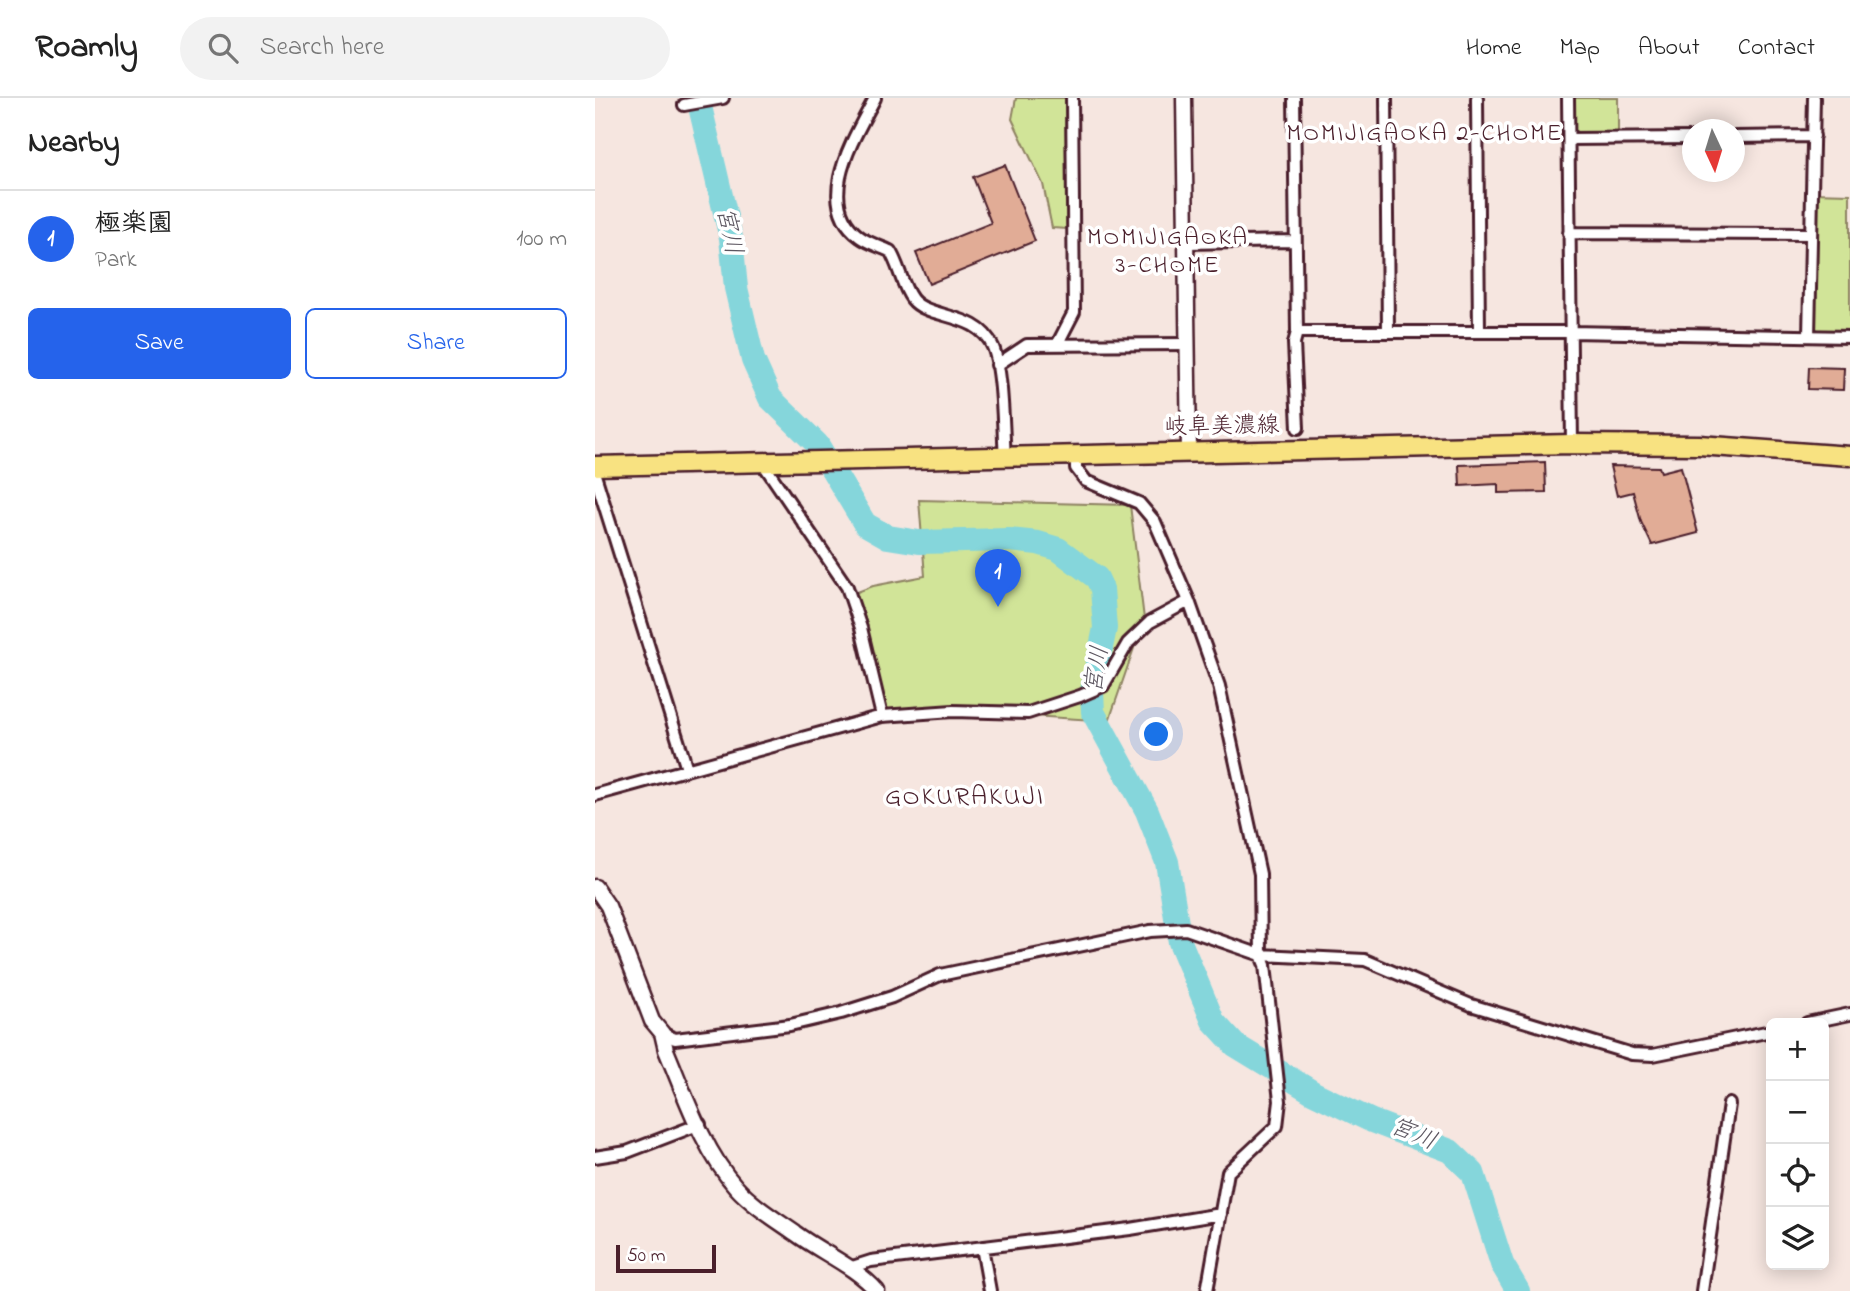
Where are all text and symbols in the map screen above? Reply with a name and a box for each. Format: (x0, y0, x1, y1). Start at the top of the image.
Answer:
search box (180, 17, 670, 80)
text: Roamly (35, 24, 138, 72)
icon: search (204, 29, 242, 67)
text: Search here (260, 29, 384, 67)
text: Home (1466, 31, 1522, 66)
text: Map (1560, 31, 1600, 66)
text: About (1638, 31, 1700, 66)
text: Contact (1738, 31, 1815, 66)
district label: MOMIJIGAOKA 2-CHOME (1287, 117, 1563, 152)
north arrow (1682, 119, 1745, 182)
text: Nearby (28, 122, 120, 166)
water label: 宮川 (706, 204, 750, 258)
text: 極楽園 (95, 206, 173, 244)
district label: MOMIJIGAOKA 3-CHOME (1087, 221, 1249, 284)
text: 1 (47, 223, 55, 256)
text: 100 m (516, 223, 567, 256)
text: Park (95, 244, 137, 277)
button: Save (28, 308, 291, 379)
button: Share (305, 308, 567, 379)
street label: 岐阜美濃線 (1164, 409, 1280, 445)
pin: 1 (975, 549, 1021, 607)
water label: 宮川 (1077, 644, 1119, 696)
your location (1139, 717, 1173, 751)
district label: GOKURAKUJI (885, 779, 1045, 817)
map controls (1766, 1018, 1829, 1270)
button: + (1766, 1018, 1829, 1081)
button: − (1766, 1081, 1829, 1144)
water label: 宮川 (1384, 1110, 1442, 1160)
button: locate (1766, 1144, 1829, 1207)
button: layers (1766, 1207, 1829, 1270)
scale bar (616, 1242, 716, 1274)
text: 50 m (627, 1243, 666, 1270)

